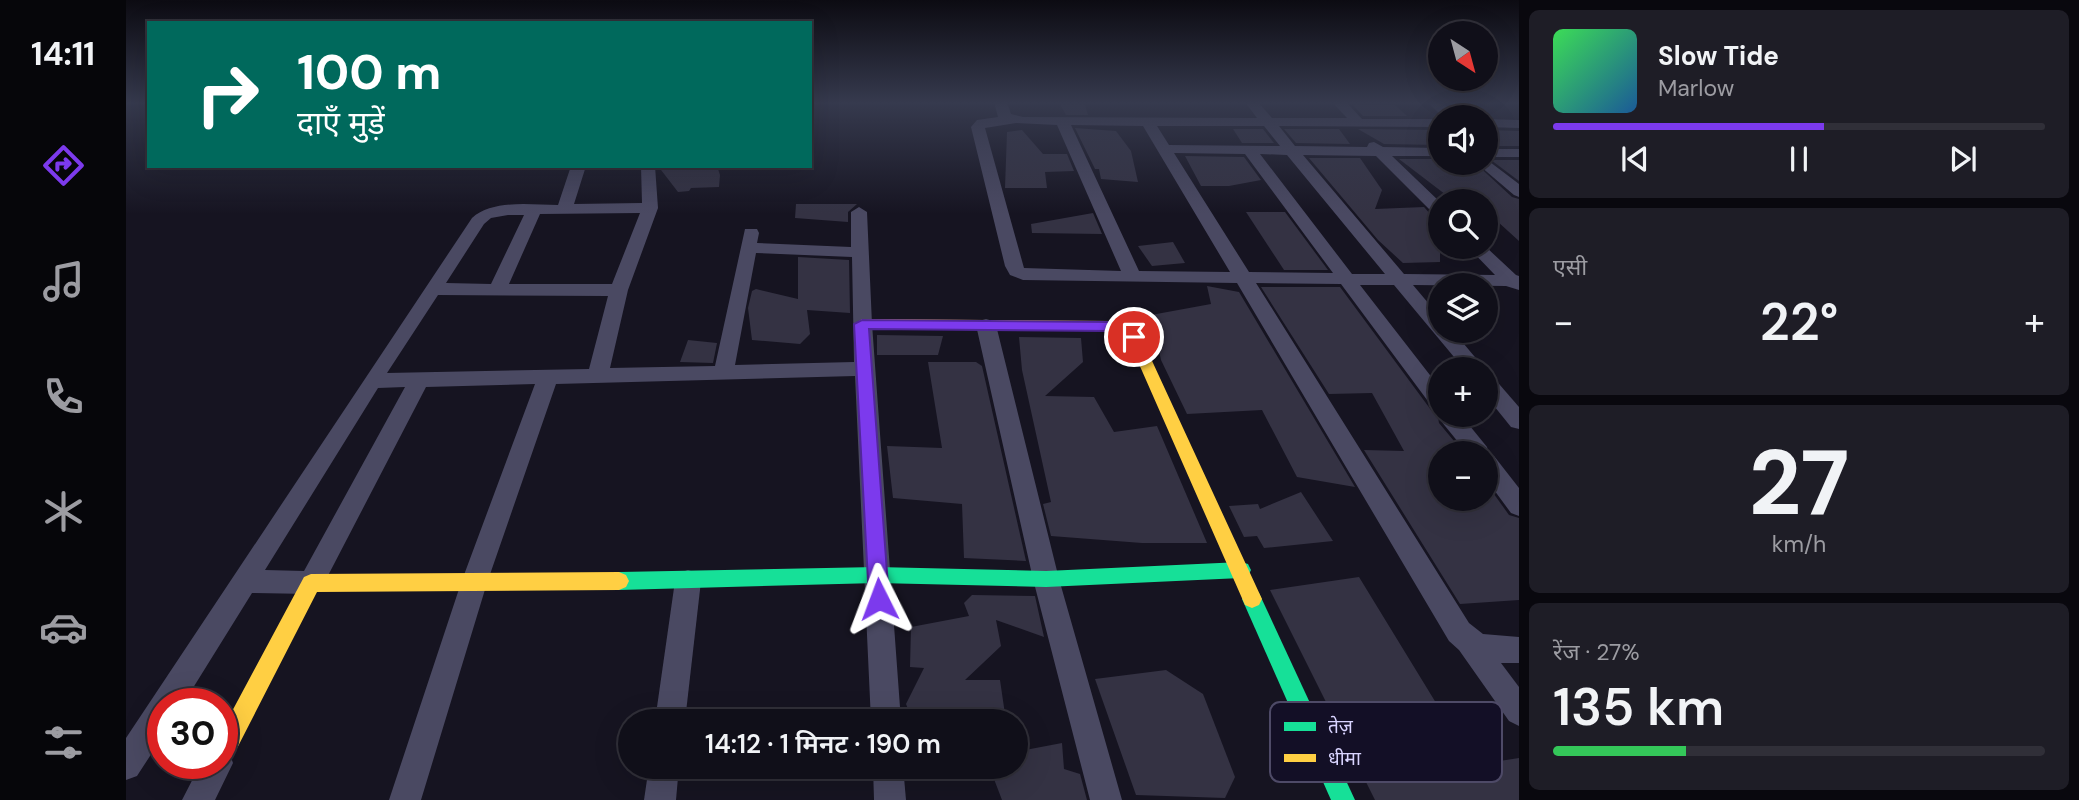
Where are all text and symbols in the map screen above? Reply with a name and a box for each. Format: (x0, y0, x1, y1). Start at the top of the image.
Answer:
north arrow (1428, 21, 1498, 91)
map controls (1428, 21, 1498, 511)
text: 14:11 (31, 33, 95, 75)
text: Slow Tide (1658, 39, 1779, 73)
text: 100 m (297, 40, 441, 104)
icon: right (182, 49, 273, 140)
text: Marlow (1658, 73, 1734, 103)
text: दाएँ मुड़ें (297, 102, 385, 144)
button: sound (1428, 105, 1498, 175)
icon: previous (1616, 140, 1654, 178)
icon: pause (1780, 140, 1818, 178)
icon: next (1944, 140, 1982, 178)
icon: directions (39, 141, 88, 190)
button: search (1428, 189, 1498, 259)
text: एसी (1553, 252, 1587, 282)
icon: music (39, 257, 88, 306)
button: layers (1428, 273, 1498, 343)
text: 22° (1760, 288, 1838, 356)
text: − (1553, 297, 1574, 347)
text: + (2024, 297, 2045, 347)
pin (1104, 307, 1164, 367)
icon: arrive (1115, 318, 1153, 356)
button: + (1428, 357, 1498, 427)
icon: phone (39, 372, 88, 421)
text: 27 (1749, 424, 1849, 542)
button: − (1428, 441, 1498, 511)
icon: climate (39, 487, 88, 536)
text: km/h (1772, 529, 1826, 559)
position arrow (842, 562, 916, 636)
icon: car (39, 603, 88, 652)
text: रेंज · 27% (1553, 637, 1639, 667)
text: 135 km (1553, 673, 1724, 741)
speed limit sign: 30 (147, 688, 238, 779)
legend (1270, 702, 1502, 782)
text: तेज़ (1328, 714, 1354, 739)
icon: filters (39, 718, 88, 767)
text: 14:12 · 1 मिनट · 190 m (705, 727, 941, 761)
text: धीमा (1328, 746, 1362, 771)

